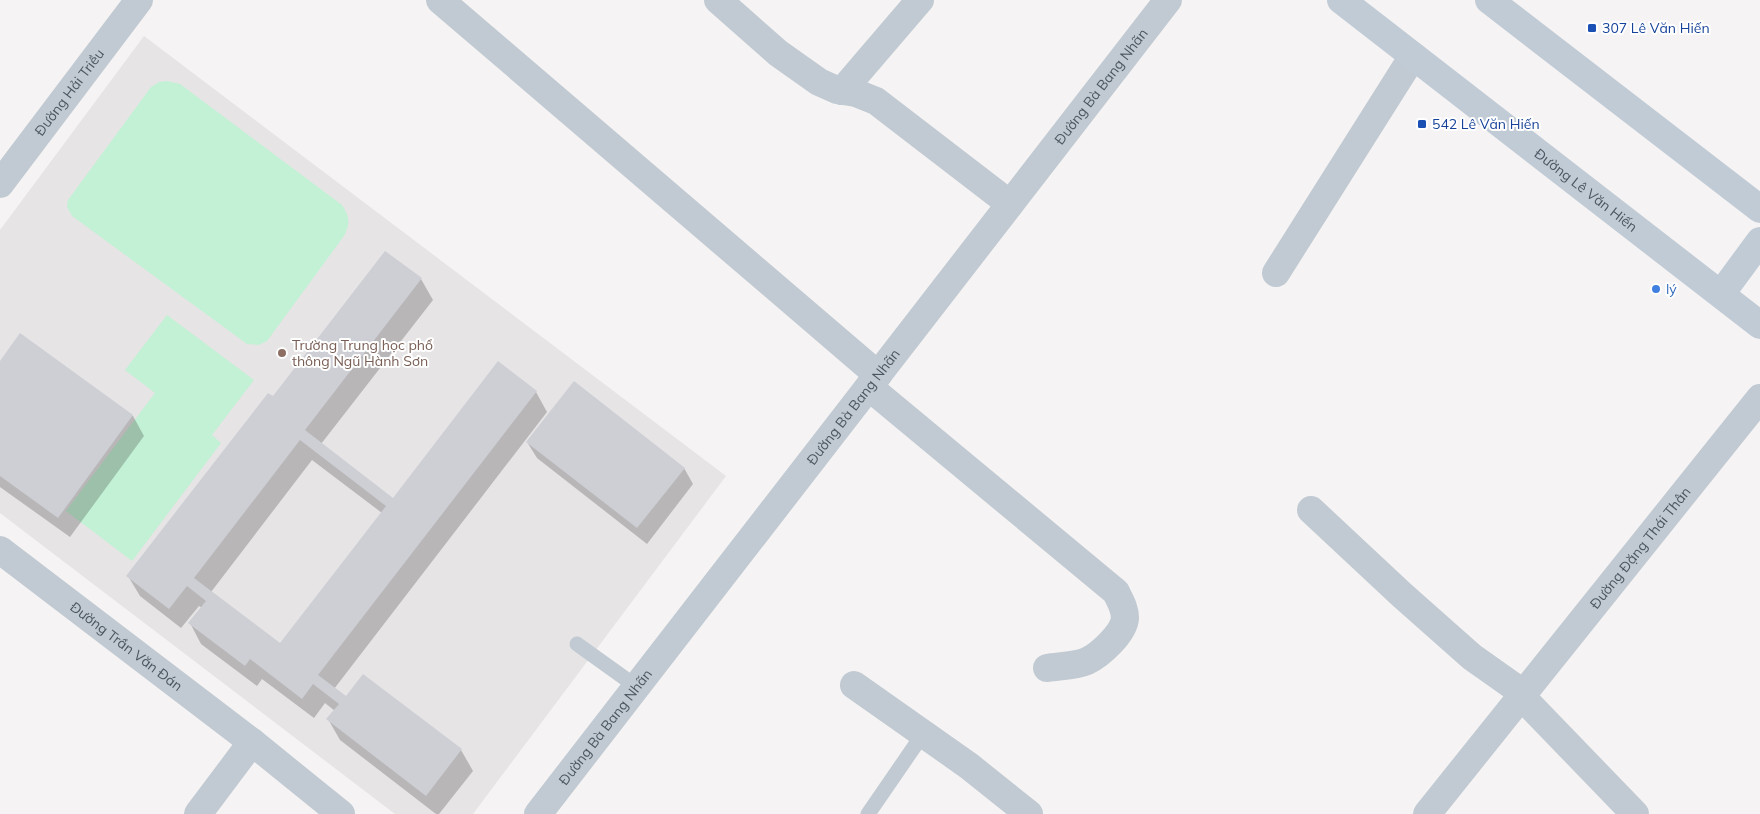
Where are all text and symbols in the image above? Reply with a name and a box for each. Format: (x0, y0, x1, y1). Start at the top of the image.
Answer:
place label: 307 Lê Văn Hiến (1602, 19, 1710, 37)
marker: 307 Lê Văn Hiến (1586, 22, 1598, 34)
street label: Đường Bà Bang Nhãn (1051, 25, 1152, 148)
street label: Đường Hải Triều (31, 45, 108, 139)
place label: 542 Lê Văn Hiến (1432, 115, 1540, 133)
marker: 542 Lê Văn Hiến (1416, 118, 1428, 130)
street label: Đường Lê Văn Hiến (1531, 144, 1641, 236)
place label: lý (1666, 280, 1677, 298)
marker: lý (1650, 283, 1662, 295)
place label: Trường Trung học phổ thông Ngũ Hành Sơn (292, 336, 433, 370)
street label: Đường Bà Bang Nhãn (803, 345, 904, 468)
marker: Trường Trung học phổ thông Ngũ Hành Sơn (276, 347, 288, 359)
street label: Đường Đặng Thái Thân (1586, 483, 1694, 613)
street label: Đường Trần Văn Đán (67, 598, 186, 695)
street label: Đường Bà Bang Nhãn (555, 665, 656, 789)

